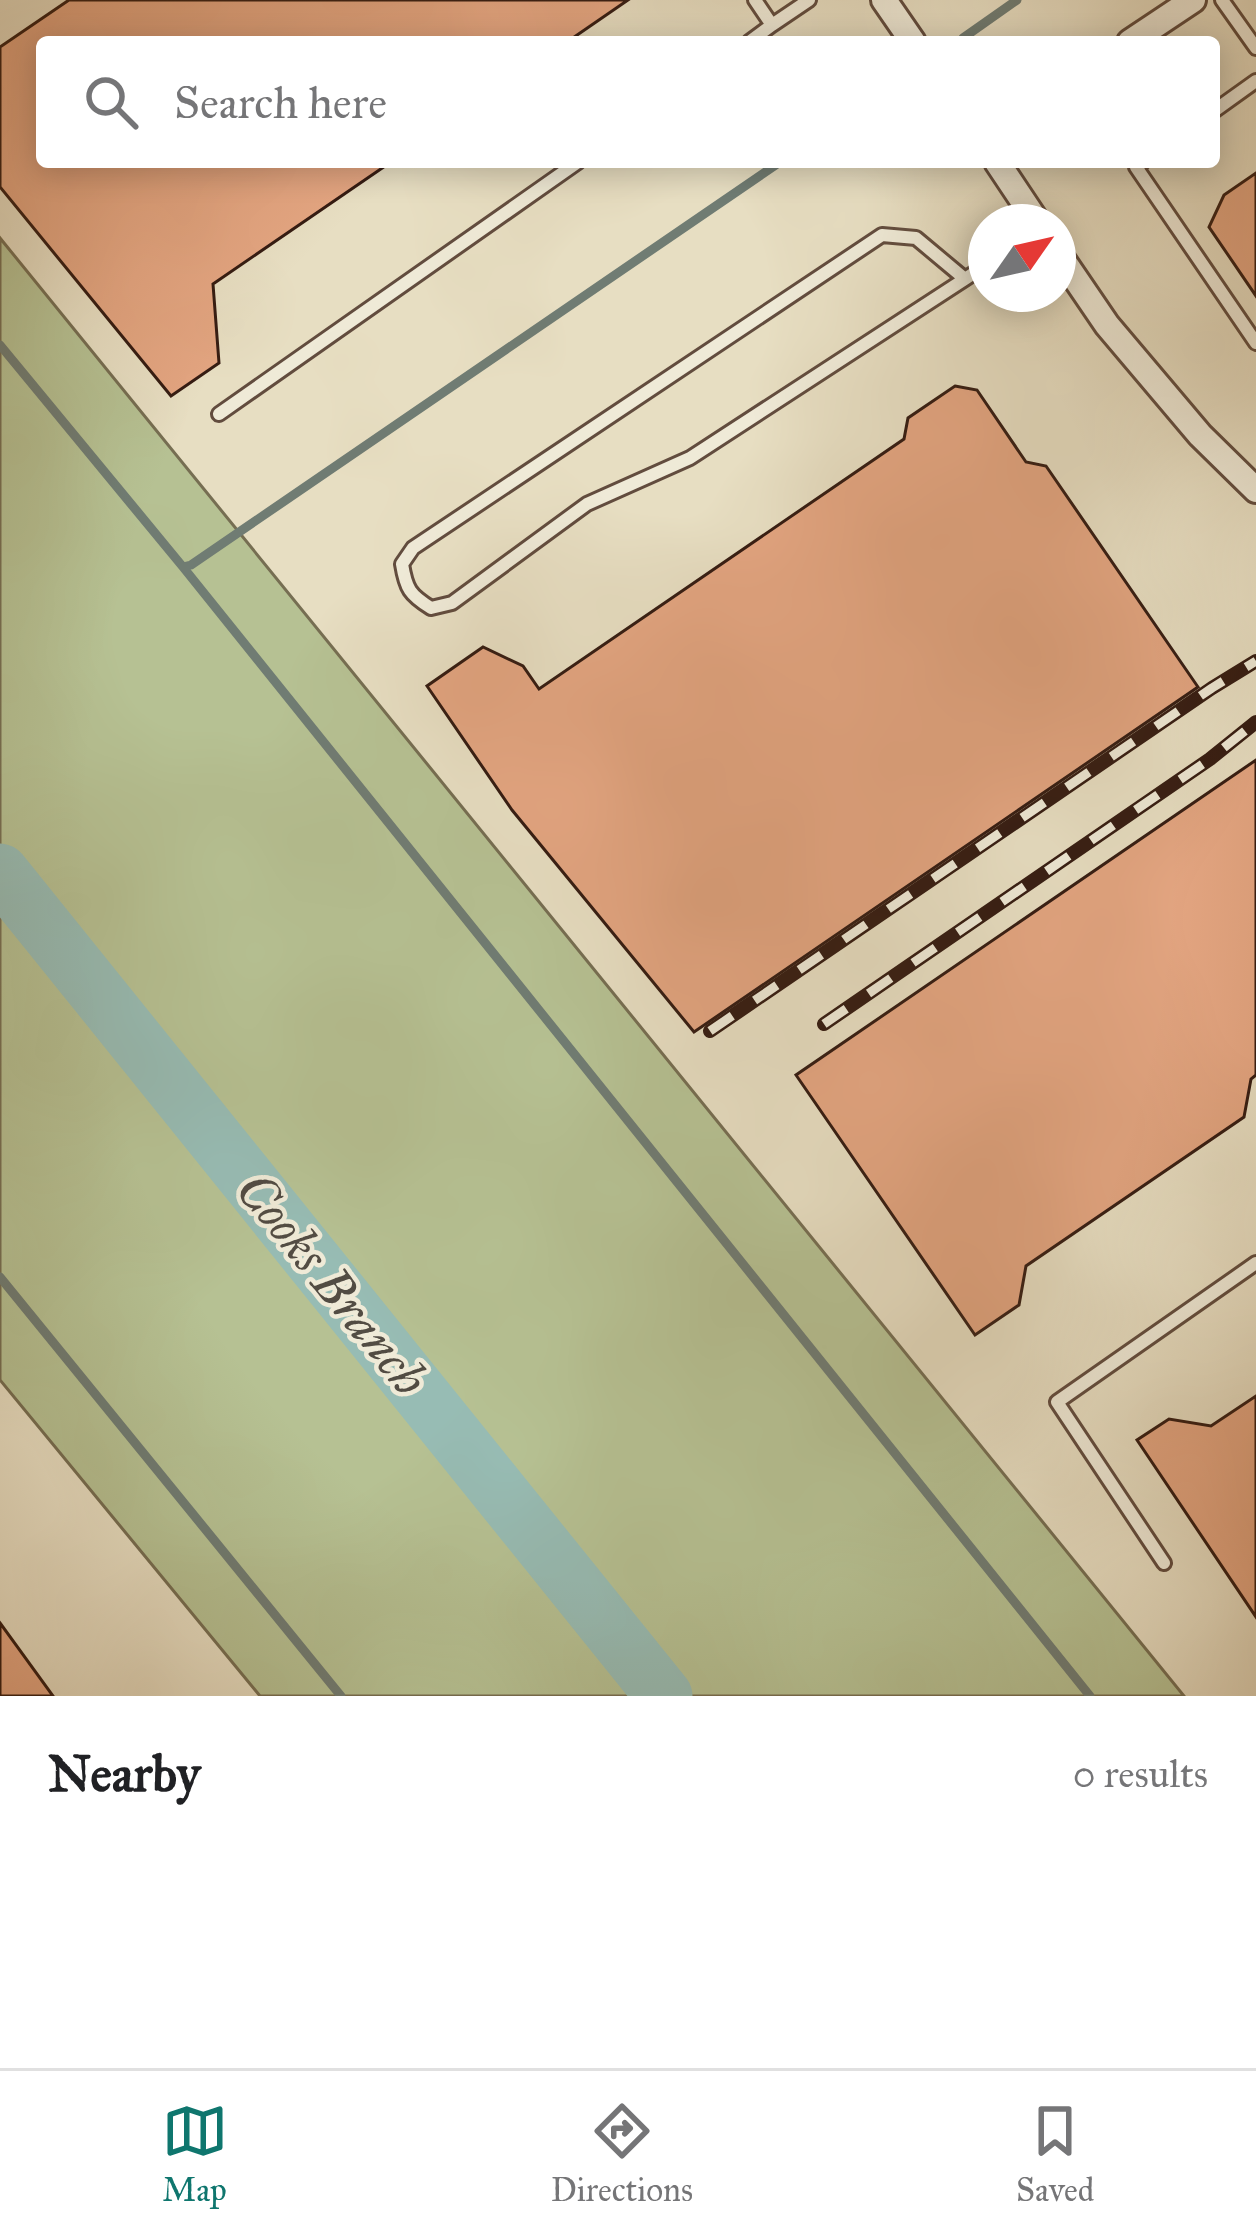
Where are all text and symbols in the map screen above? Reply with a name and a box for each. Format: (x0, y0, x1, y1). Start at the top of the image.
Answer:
search box (36, 36, 1220, 168)
icon: search (78, 69, 144, 135)
text: Search here (174, 75, 387, 130)
north arrow (968, 204, 1076, 312)
water label: Cooks Branch (223, 1160, 441, 1408)
text: Nearby (48, 1743, 200, 1805)
text: 0 results (1073, 1750, 1208, 1798)
tab: Map (162, 2098, 228, 2210)
tab: Directions (551, 2098, 693, 2210)
tab: Saved (1016, 2098, 1094, 2210)

